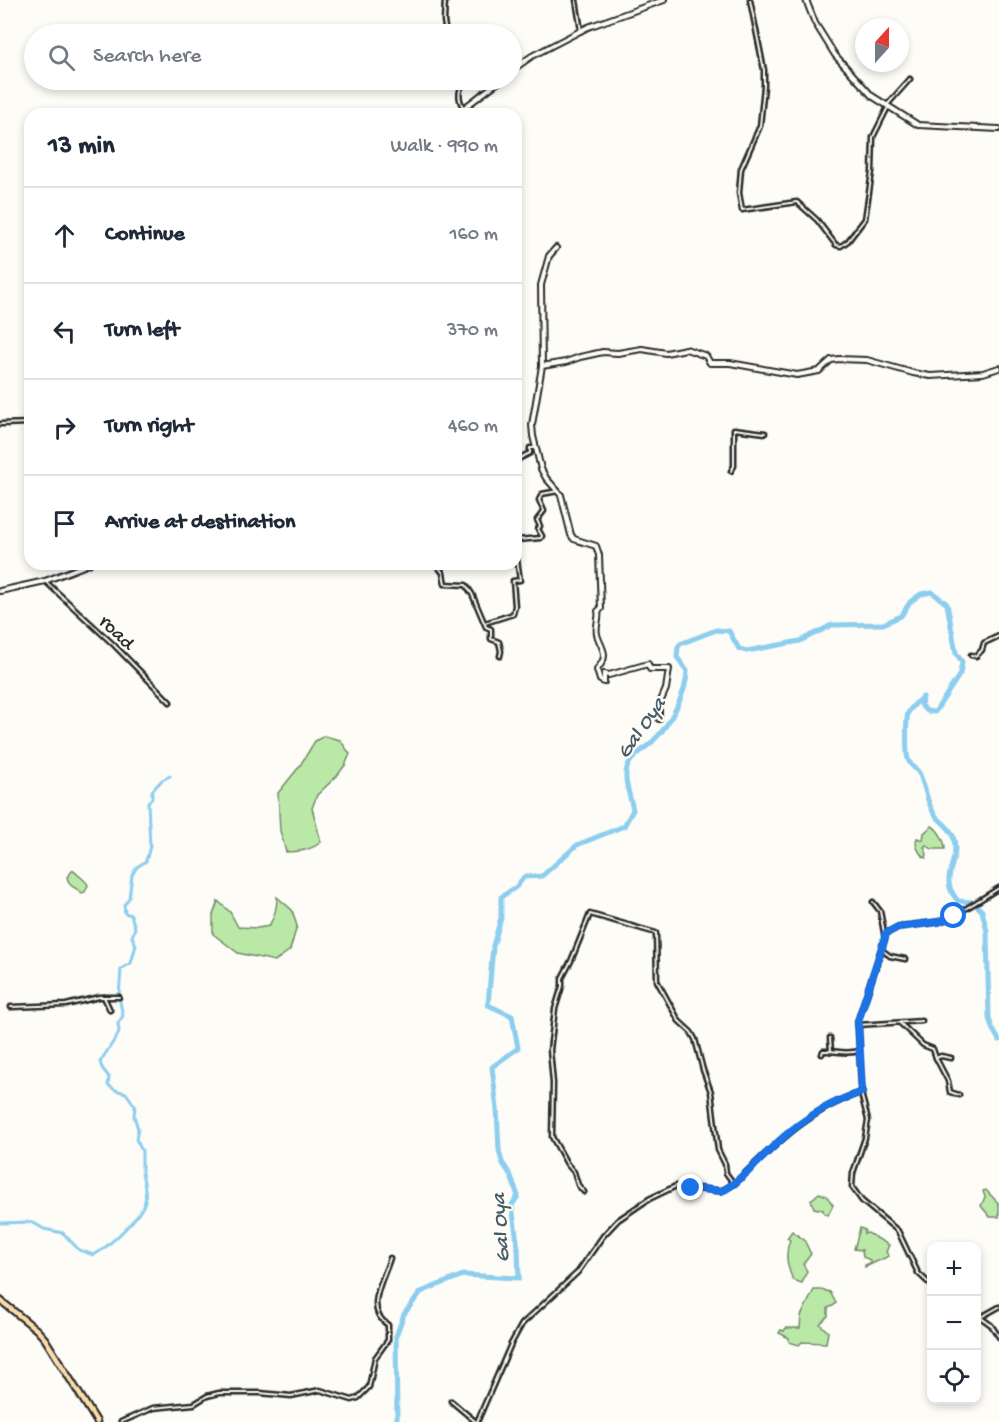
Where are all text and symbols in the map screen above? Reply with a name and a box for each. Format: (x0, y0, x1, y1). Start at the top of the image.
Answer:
north arrow (855, 18, 909, 72)
search box (24, 24, 522, 90)
icon: search (45, 41, 78, 74)
text: Search here (93, 44, 201, 70)
text: 13 min (48, 132, 115, 163)
text: Walk · 990 m (390, 136, 498, 159)
icon: ahead (48, 219, 81, 252)
text: Continue (105, 222, 185, 248)
text: 160 m (449, 224, 498, 247)
icon: left (48, 315, 81, 348)
text: Turn left (105, 318, 179, 344)
text: 370 m (447, 320, 498, 343)
icon: right (48, 411, 81, 444)
text: Turn right (105, 414, 193, 440)
text: 460 m (448, 416, 498, 439)
icon: arrive (48, 507, 81, 540)
text: Arrive at destination (105, 510, 295, 536)
street label: road (93, 611, 140, 657)
water label: Gal Oya (613, 692, 674, 765)
route start (940, 902, 966, 928)
route end (677, 1174, 703, 1200)
water label: Gal Oya (488, 1191, 517, 1263)
map controls (927, 1242, 981, 1404)
button: + (927, 1242, 981, 1296)
button: − (927, 1296, 981, 1350)
button: locate (927, 1350, 981, 1404)

